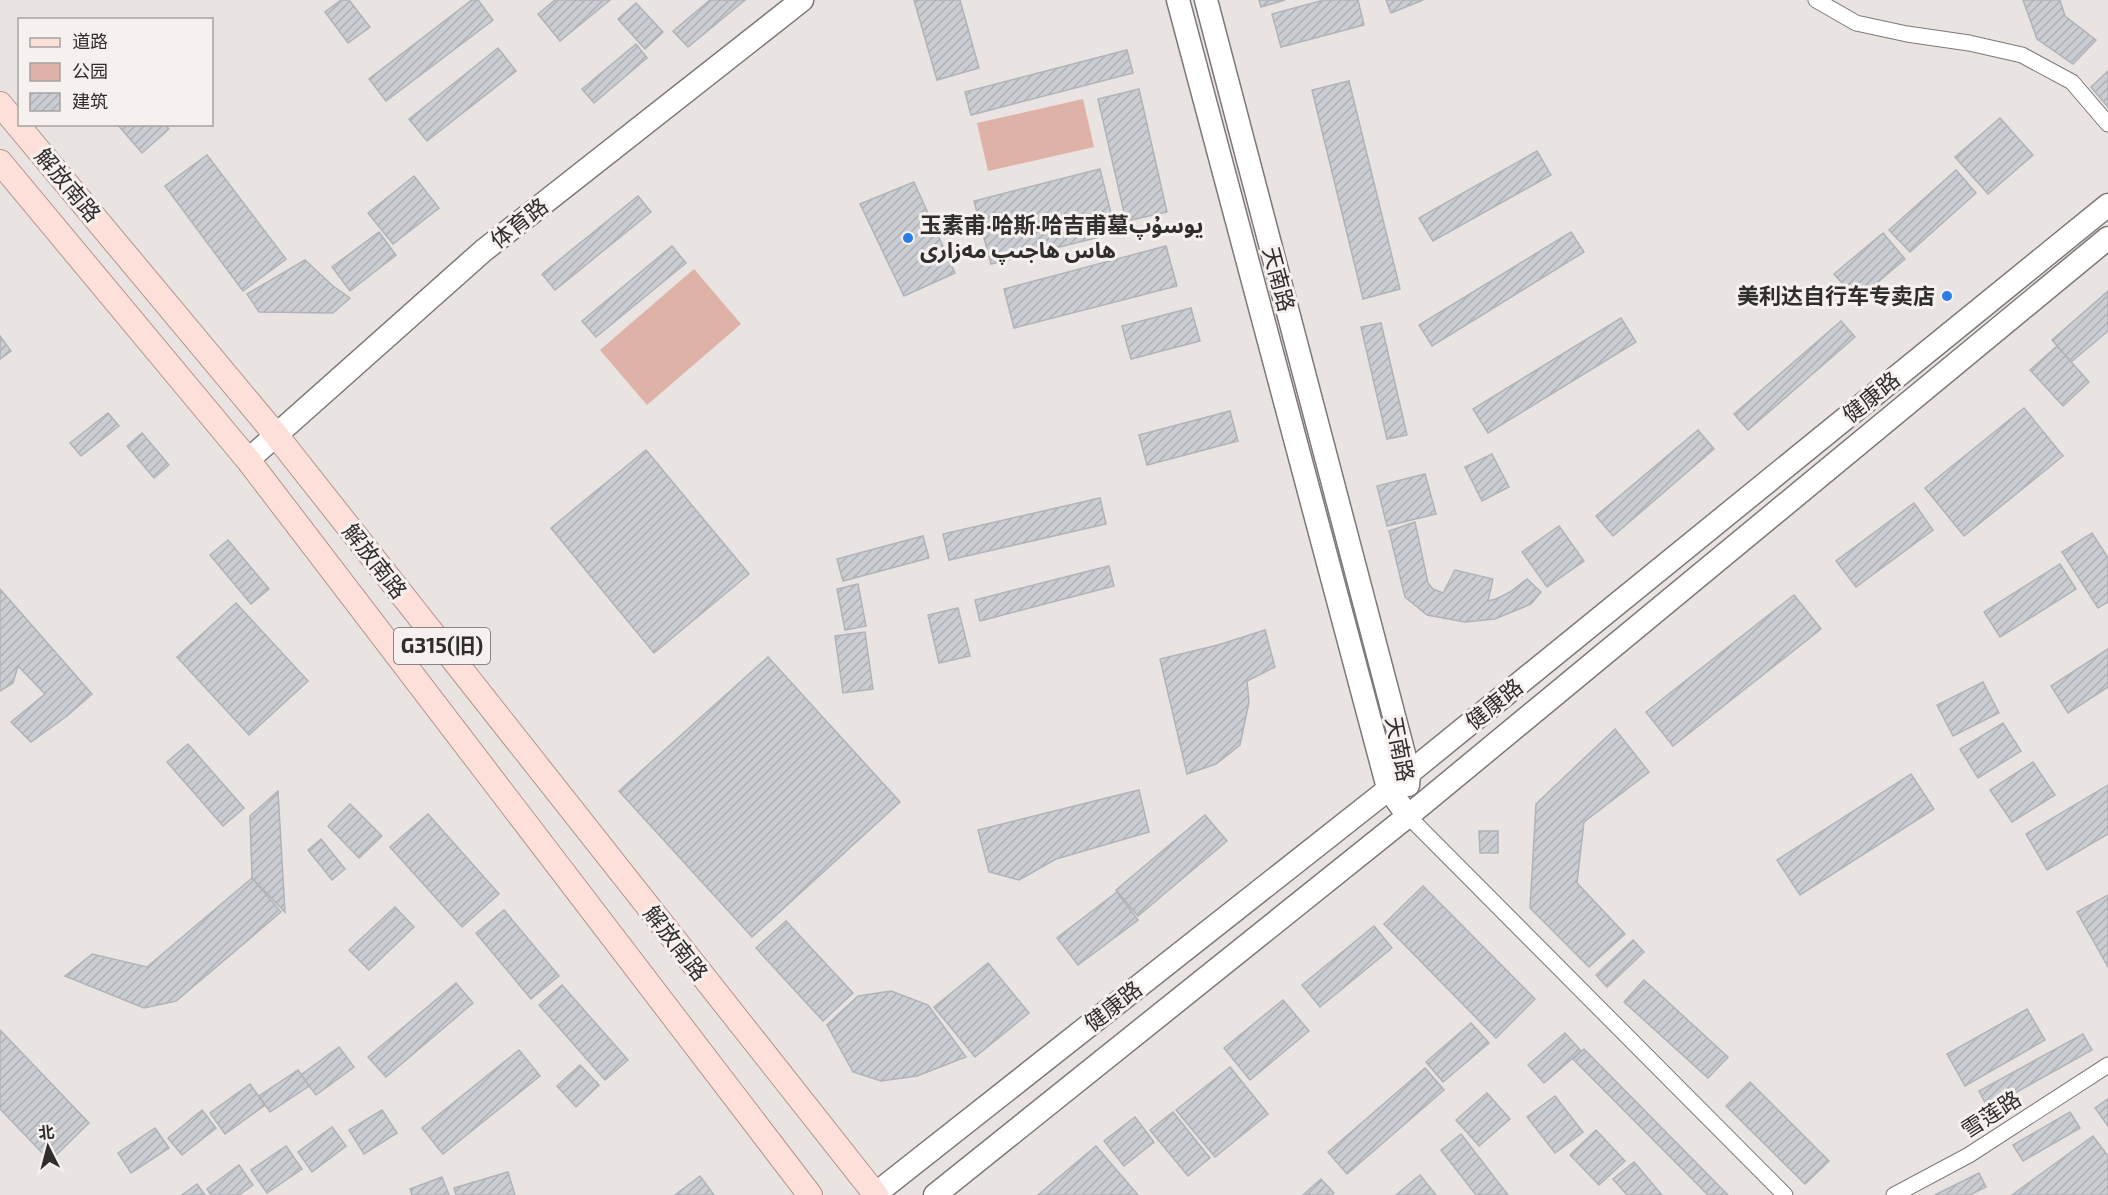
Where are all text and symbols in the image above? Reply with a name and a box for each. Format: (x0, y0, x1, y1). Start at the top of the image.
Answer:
legend (18, 18, 213, 126)
text: 道路 (72, 30, 108, 52)
text: 公园 (72, 60, 108, 82)
text: 建筑 (72, 90, 108, 112)
street label: 解放南路 (31, 142, 107, 226)
street label: 体育路 (484, 192, 552, 253)
place label: 玉素甫·哈斯·哈吉甫墓يوسۇپ ھاس ھاجىپ مەزارى (920, 211, 1203, 265)
marker: 玉素甫·哈斯·哈吉甫墓يوسۇپ ھاس ھاجىپ مەزارى (901, 231, 915, 245)
street label: 天南路 (1259, 243, 1301, 314)
place label: 美利达自行车专卖店 (1737, 282, 1935, 308)
marker: 美利达自行车专卖店 (1940, 289, 1954, 303)
street label: 健康路 (1837, 365, 1904, 427)
street label: 解放南路 (338, 518, 413, 603)
road number: G315(旧) (394, 628, 490, 664)
street label: 健康路 (1460, 672, 1527, 734)
street label: 天南路 (1382, 714, 1420, 784)
street label: 解放南路 (639, 900, 714, 985)
street label: 健康路 (1078, 975, 1146, 1036)
street label: 雪莲路 (1956, 1084, 2025, 1142)
north arrow (18, 1117, 78, 1177)
text: 北 (37, 1121, 55, 1142)

